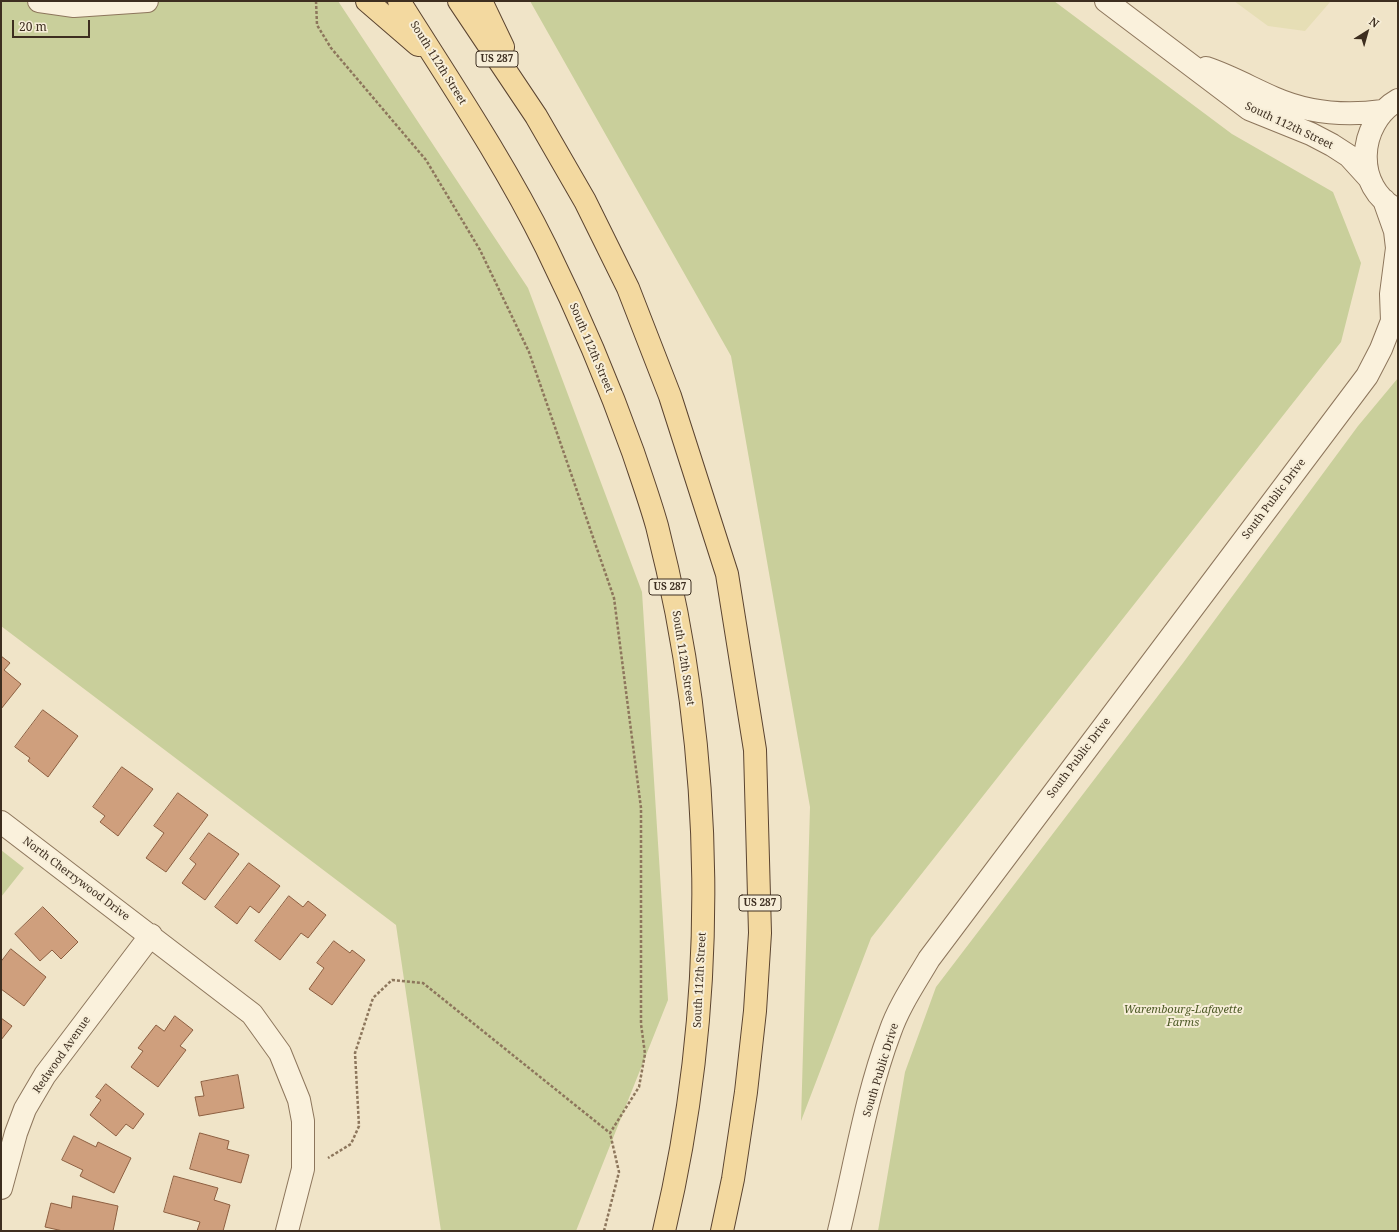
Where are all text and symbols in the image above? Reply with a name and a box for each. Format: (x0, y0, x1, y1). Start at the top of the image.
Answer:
scale bar (14, 12, 92, 38)
north arrow (1347, 12, 1387, 52)
text: N (1367, 13, 1382, 31)
text: 20 m (19, 18, 47, 35)
street label: South 112th Street (407, 19, 469, 107)
road number: US 287 (476, 51, 518, 67)
street label: South 112th Street (1243, 100, 1335, 152)
street label: South 112th Street (566, 301, 616, 395)
street label: South Public Drive (1239, 456, 1309, 542)
road number: US 287 (649, 579, 691, 595)
street label: South 112th Street (669, 610, 697, 706)
street label: South Public Drive (1044, 715, 1114, 801)
street label: North Cherrywood Drive (20, 834, 132, 924)
road number: US 287 (739, 895, 781, 911)
street label: South 112th Street (691, 932, 709, 1028)
park label: Warembourg-Lafayette Farms (1124, 1003, 1242, 1029)
street label: Redwood Avenue (31, 1014, 93, 1096)
street label: South Public Drive (860, 1021, 902, 1119)

